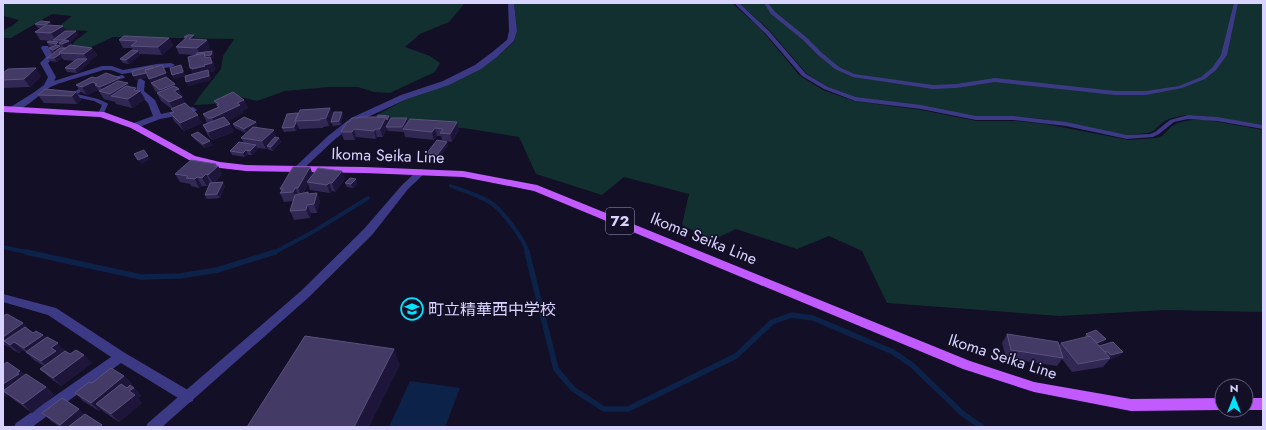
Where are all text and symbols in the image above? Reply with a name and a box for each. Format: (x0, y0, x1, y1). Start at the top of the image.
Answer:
street label: Ikoma Seika Line (331, 142, 445, 169)
street label: Ikoma Seika Line (647, 207, 761, 270)
road number: 72 (606, 208, 634, 234)
school or university icon: 町立精華西中学校 (399, 296, 425, 322)
place label: 町立精華西中学校 (428, 298, 556, 321)
street label: Ikoma Seika Line (945, 328, 1060, 385)
north arrow (1214, 378, 1254, 418)
text: N (1230, 380, 1238, 396)

